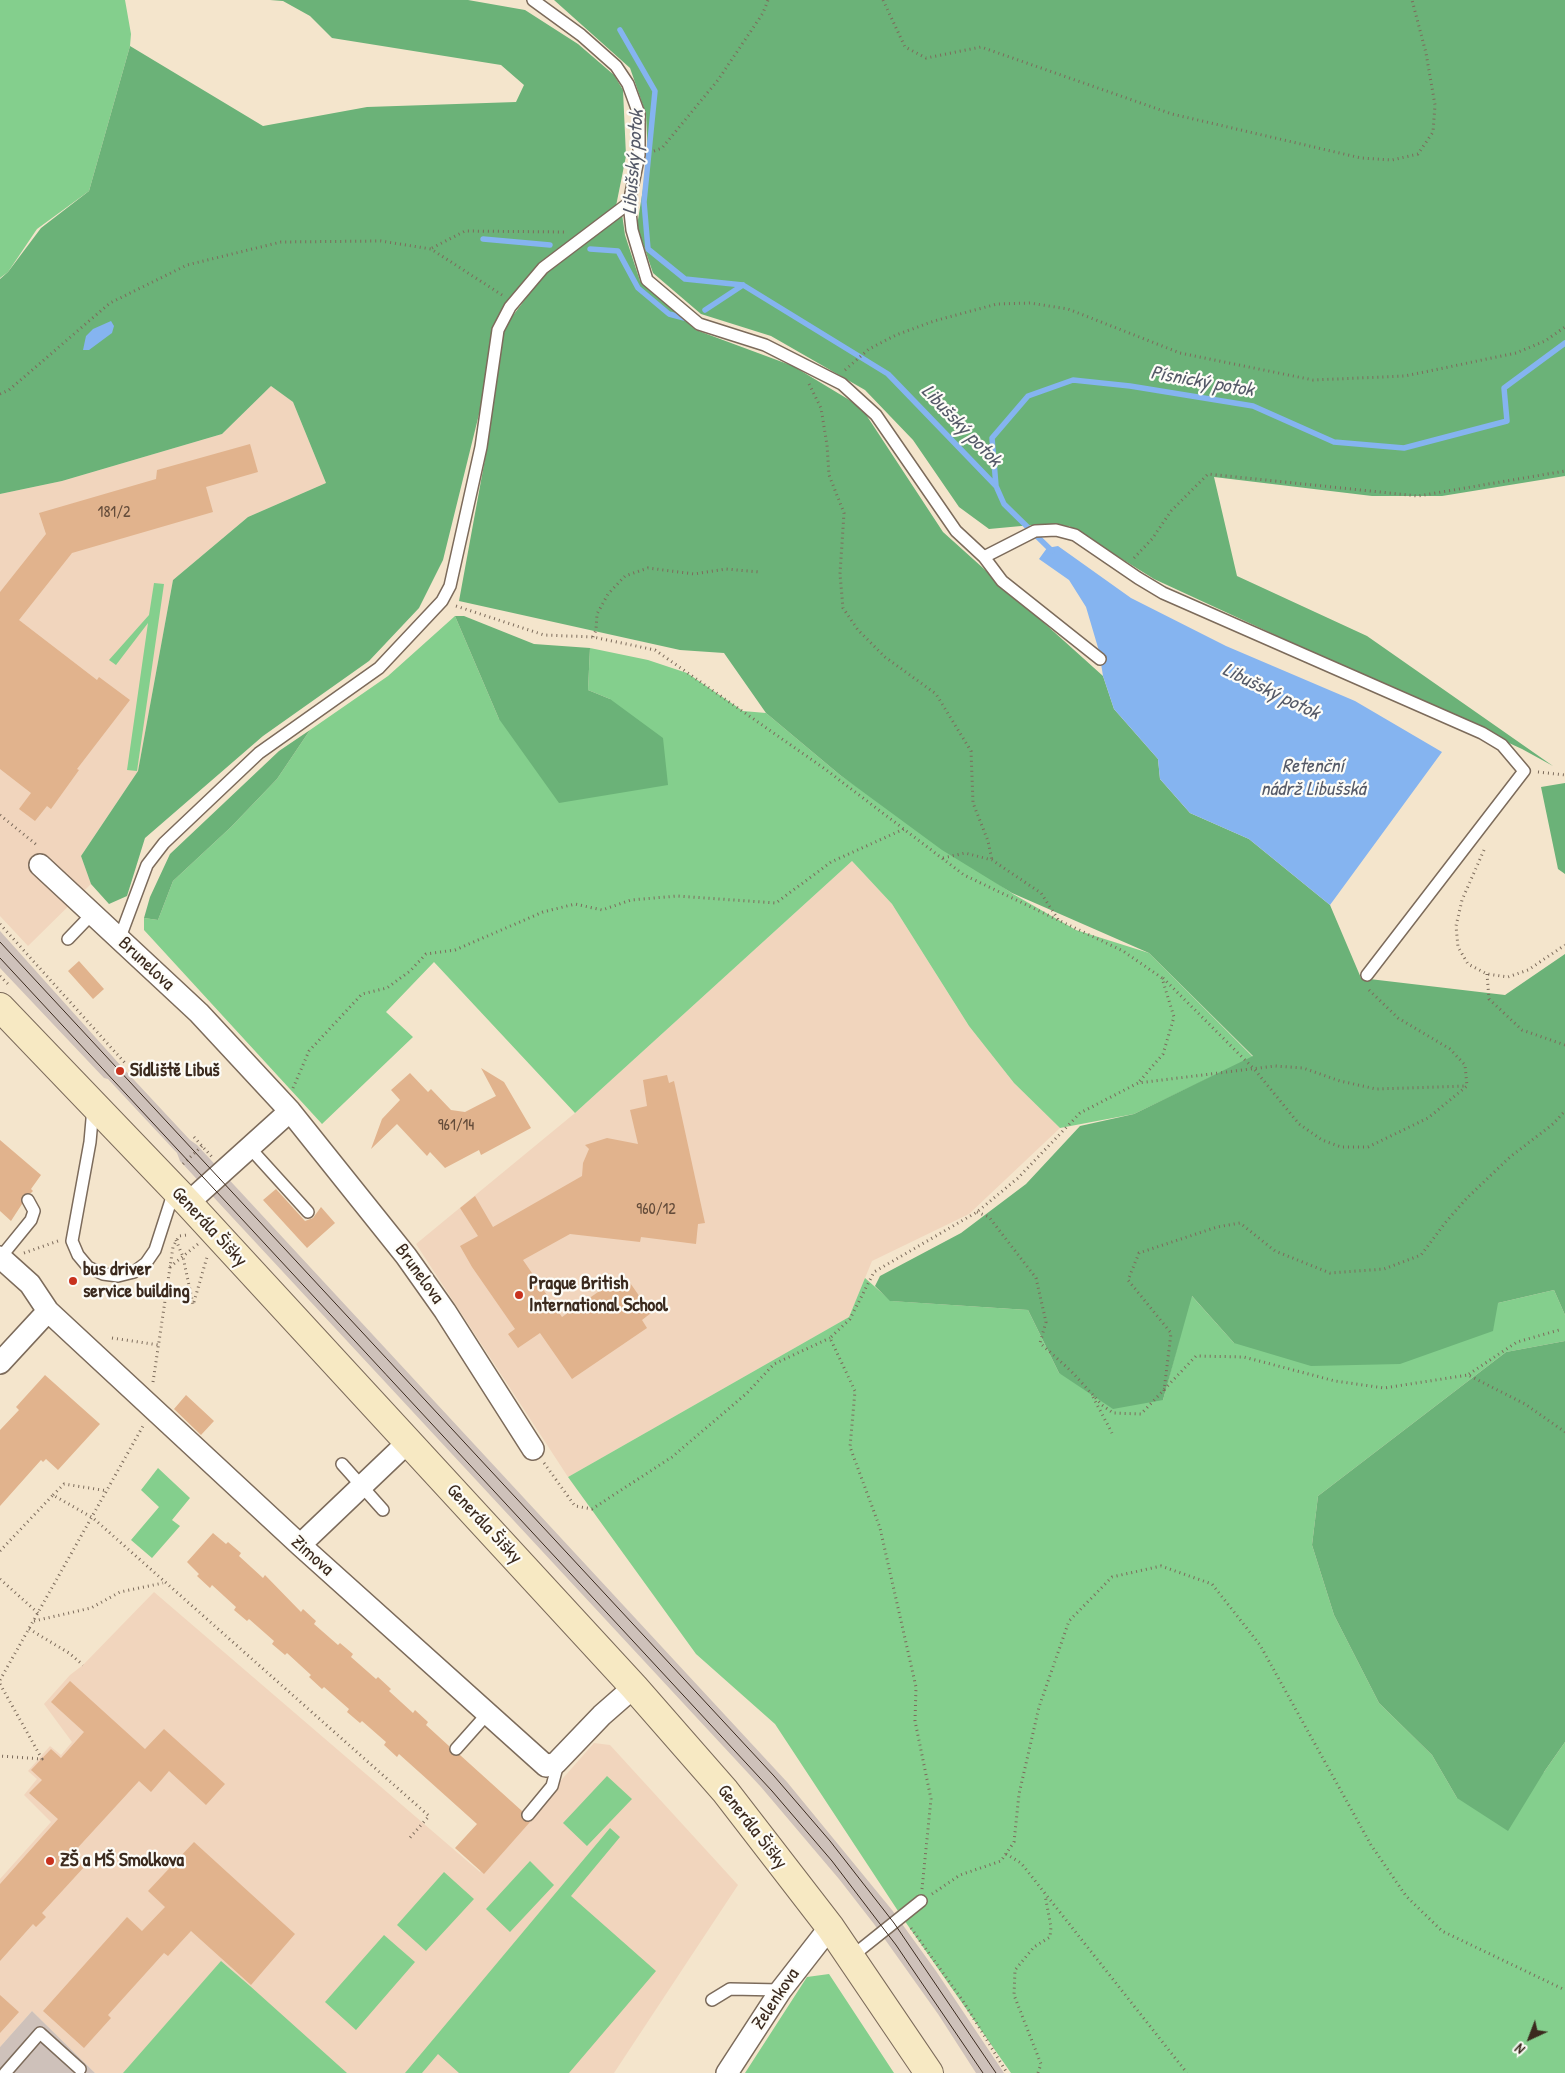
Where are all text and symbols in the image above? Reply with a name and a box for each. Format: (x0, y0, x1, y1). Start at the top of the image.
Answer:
water label: Libušský potok (618, 109, 650, 215)
water label: Písnický potok (1149, 361, 1255, 403)
water label: Libušský potok (916, 380, 1006, 472)
house number: 181/2 (98, 503, 130, 523)
water label: Libušský potok (1219, 658, 1323, 726)
water label: Retenční nádrž Libušská (1260, 755, 1366, 802)
street label: Brunelova (113, 932, 179, 996)
place label: Sídliště Libuš (130, 1060, 220, 1082)
marker: Sídliště Libuš (114, 1065, 126, 1077)
house number: 961/14 (438, 1116, 474, 1136)
street label: Generála Šišky (166, 1182, 252, 1272)
house number: 960/12 (636, 1200, 676, 1220)
street label: Brunelova (390, 1240, 448, 1308)
place label: bus driver service building (83, 1259, 190, 1303)
place label: Prague British International School (529, 1273, 668, 1317)
marker: bus driver service building (67, 1275, 79, 1287)
marker: Prague British International School (513, 1289, 525, 1301)
street label: Generála Šišky (441, 1479, 527, 1569)
street label: Zimova (286, 1531, 338, 1581)
street label: Generála Šišky (712, 1780, 792, 1874)
place label: ZŠ a MŠ Smolkova (60, 1850, 184, 1872)
marker: ZŠ a MŠ Smolkova (44, 1855, 56, 1867)
street label: Zelenkova (747, 1964, 805, 2034)
north arrow (1505, 2013, 1555, 2063)
text: N (1510, 2040, 1529, 2059)

